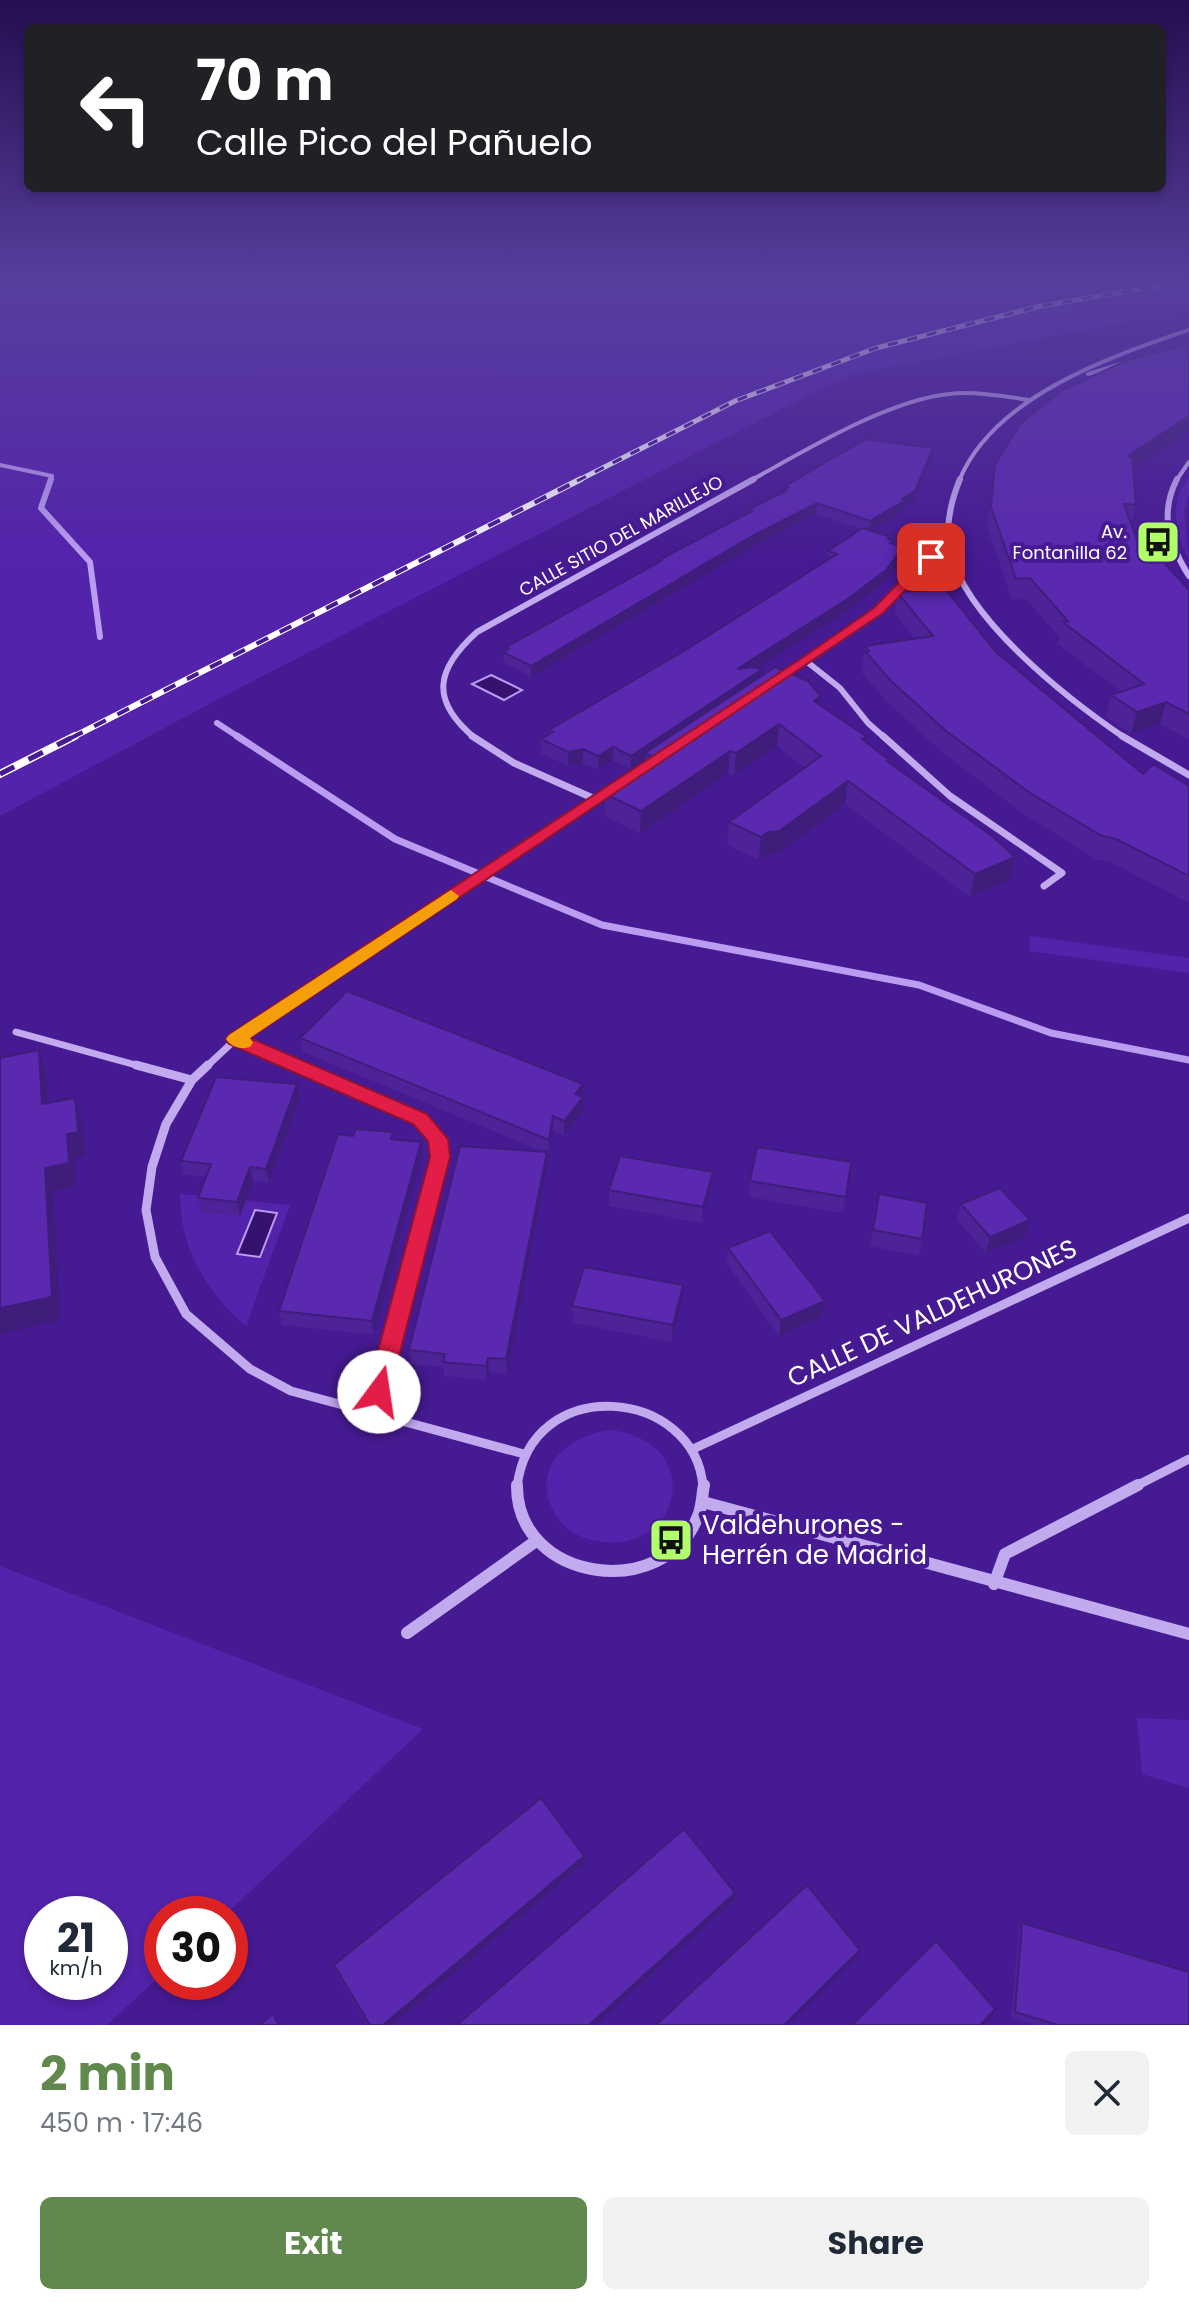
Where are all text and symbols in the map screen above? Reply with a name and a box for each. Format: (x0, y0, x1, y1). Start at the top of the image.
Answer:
text: 70 m (196, 41, 334, 120)
icon: left (64, 56, 168, 160)
text: Calle Pico del Pañuelo (196, 117, 593, 168)
street label: CALLE SITIO DEL MARILLEJO (514, 469, 727, 602)
bus stop icon: Av. Fontanilla 62 (1134, 518, 1182, 566)
place label: Av. Fontanilla 62 (1013, 519, 1127, 565)
pin (897, 523, 965, 591)
icon: arrive (909, 535, 953, 579)
street label: CALLE DE VALDEHURONES (781, 1230, 1083, 1396)
position arrow (337, 1350, 421, 1434)
place label: Valdehurones - Herrén de Madrid (702, 1507, 927, 1573)
bus stop icon: Valdehurones - Herrén de Madrid (647, 1516, 695, 1564)
speed limit sign: 30 (144, 1896, 248, 2000)
text: 21 (57, 1910, 95, 1966)
text: km/h (49, 1954, 103, 1982)
text: 2 min (40, 2040, 175, 2107)
button: close (1065, 2051, 1149, 2135)
text: 450 m · 17:46 (40, 2105, 203, 2141)
button: Exit (40, 2197, 587, 2289)
button: Share (603, 2197, 1149, 2289)

